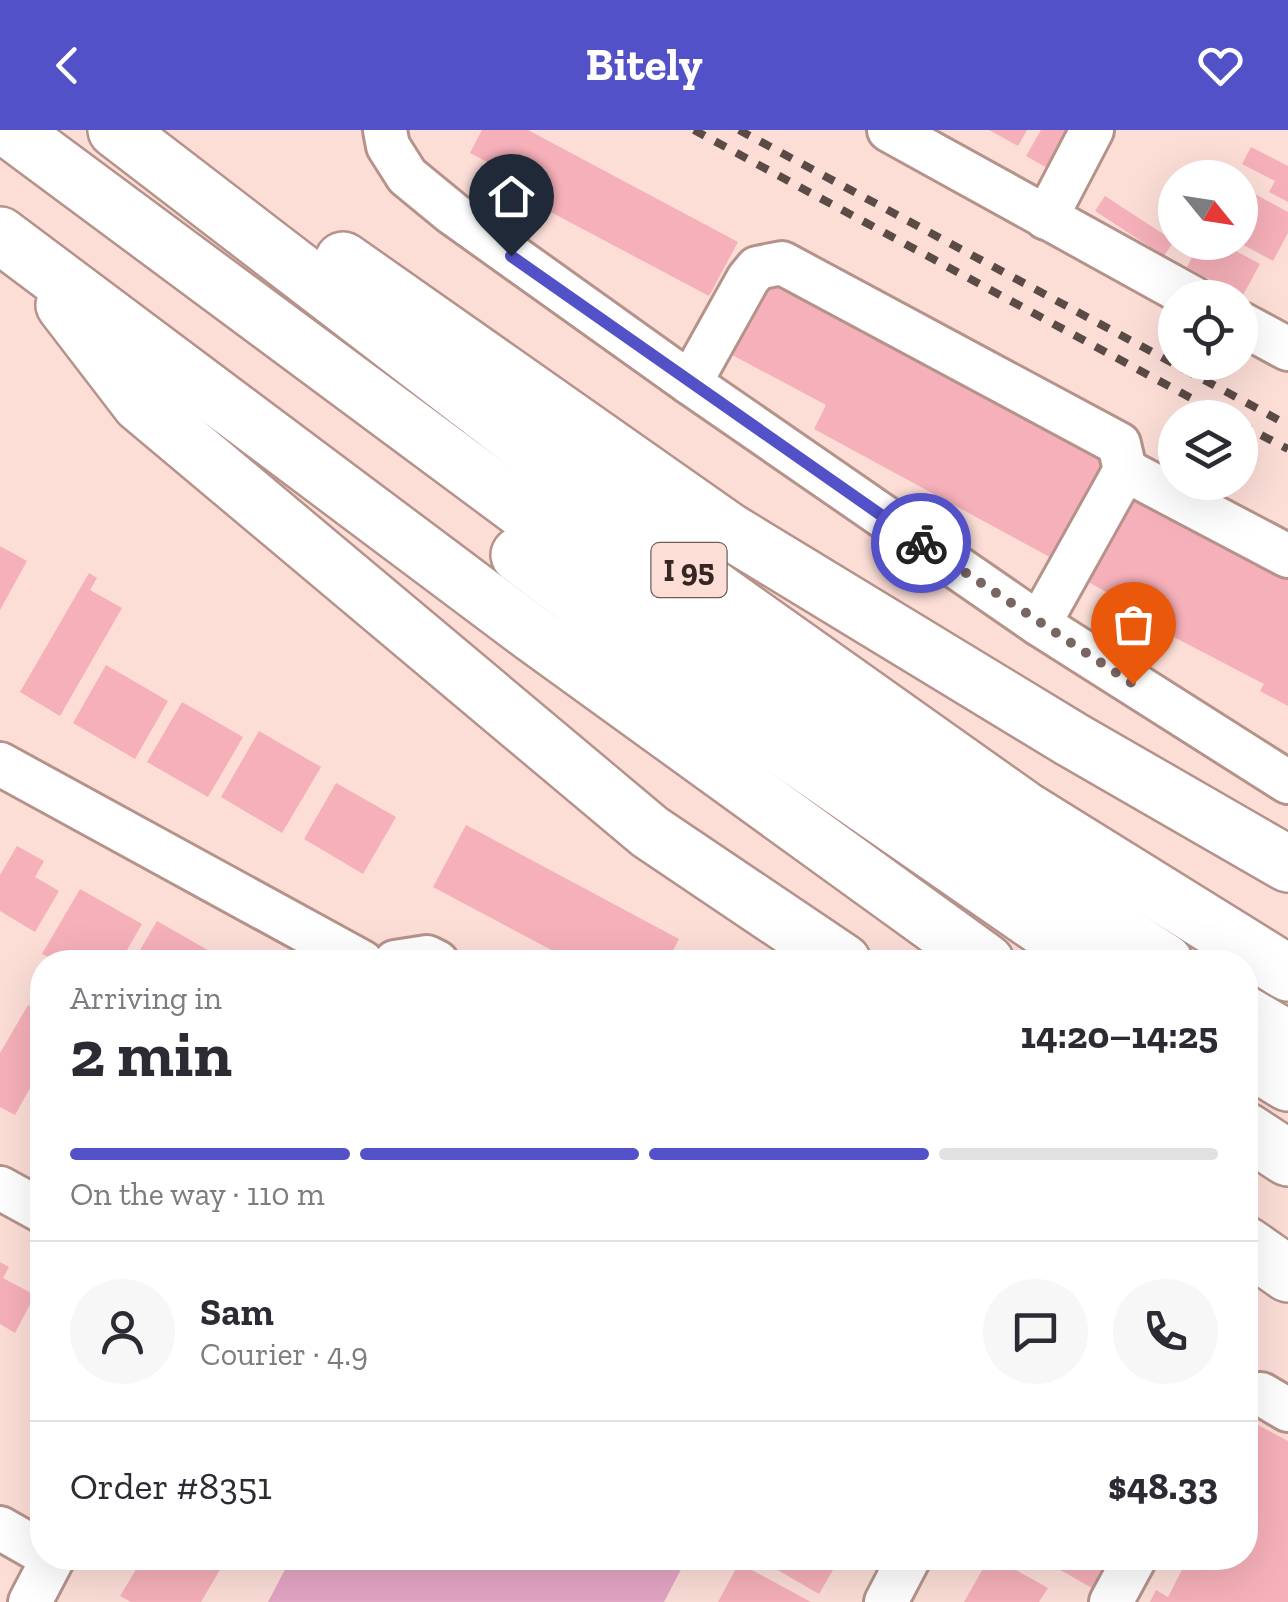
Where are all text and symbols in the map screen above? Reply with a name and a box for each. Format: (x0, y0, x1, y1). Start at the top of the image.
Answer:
icon: back (40, 38, 95, 93)
text: Bitely (585, 38, 703, 92)
icon: heart (1193, 38, 1248, 93)
pin (469, 154, 554, 257)
north arrow (1158, 160, 1258, 260)
map controls (1158, 160, 1258, 500)
icon: home (484, 169, 539, 224)
button: locate (1158, 280, 1258, 380)
button: layers (1158, 400, 1258, 500)
courier (871, 493, 971, 593)
icon: bike (894, 516, 949, 571)
road number: I 95 (652, 543, 726, 597)
pin (1091, 582, 1176, 685)
icon: bag (1106, 597, 1161, 652)
text: Arriving in (70, 979, 222, 1017)
text: 14:20–14:25 (1021, 1012, 1218, 1058)
text: 2 min (70, 1015, 232, 1093)
text: On the way · 110 m (70, 1175, 325, 1213)
button: person (70, 1279, 175, 1384)
button: chat (983, 1279, 1088, 1384)
button: phone (1113, 1279, 1218, 1384)
text: Sam (200, 1289, 274, 1335)
text: Courier · 4.9 (200, 1335, 368, 1373)
text: Order #8351 (70, 1463, 272, 1509)
text: $48.33 (1108, 1463, 1218, 1509)

